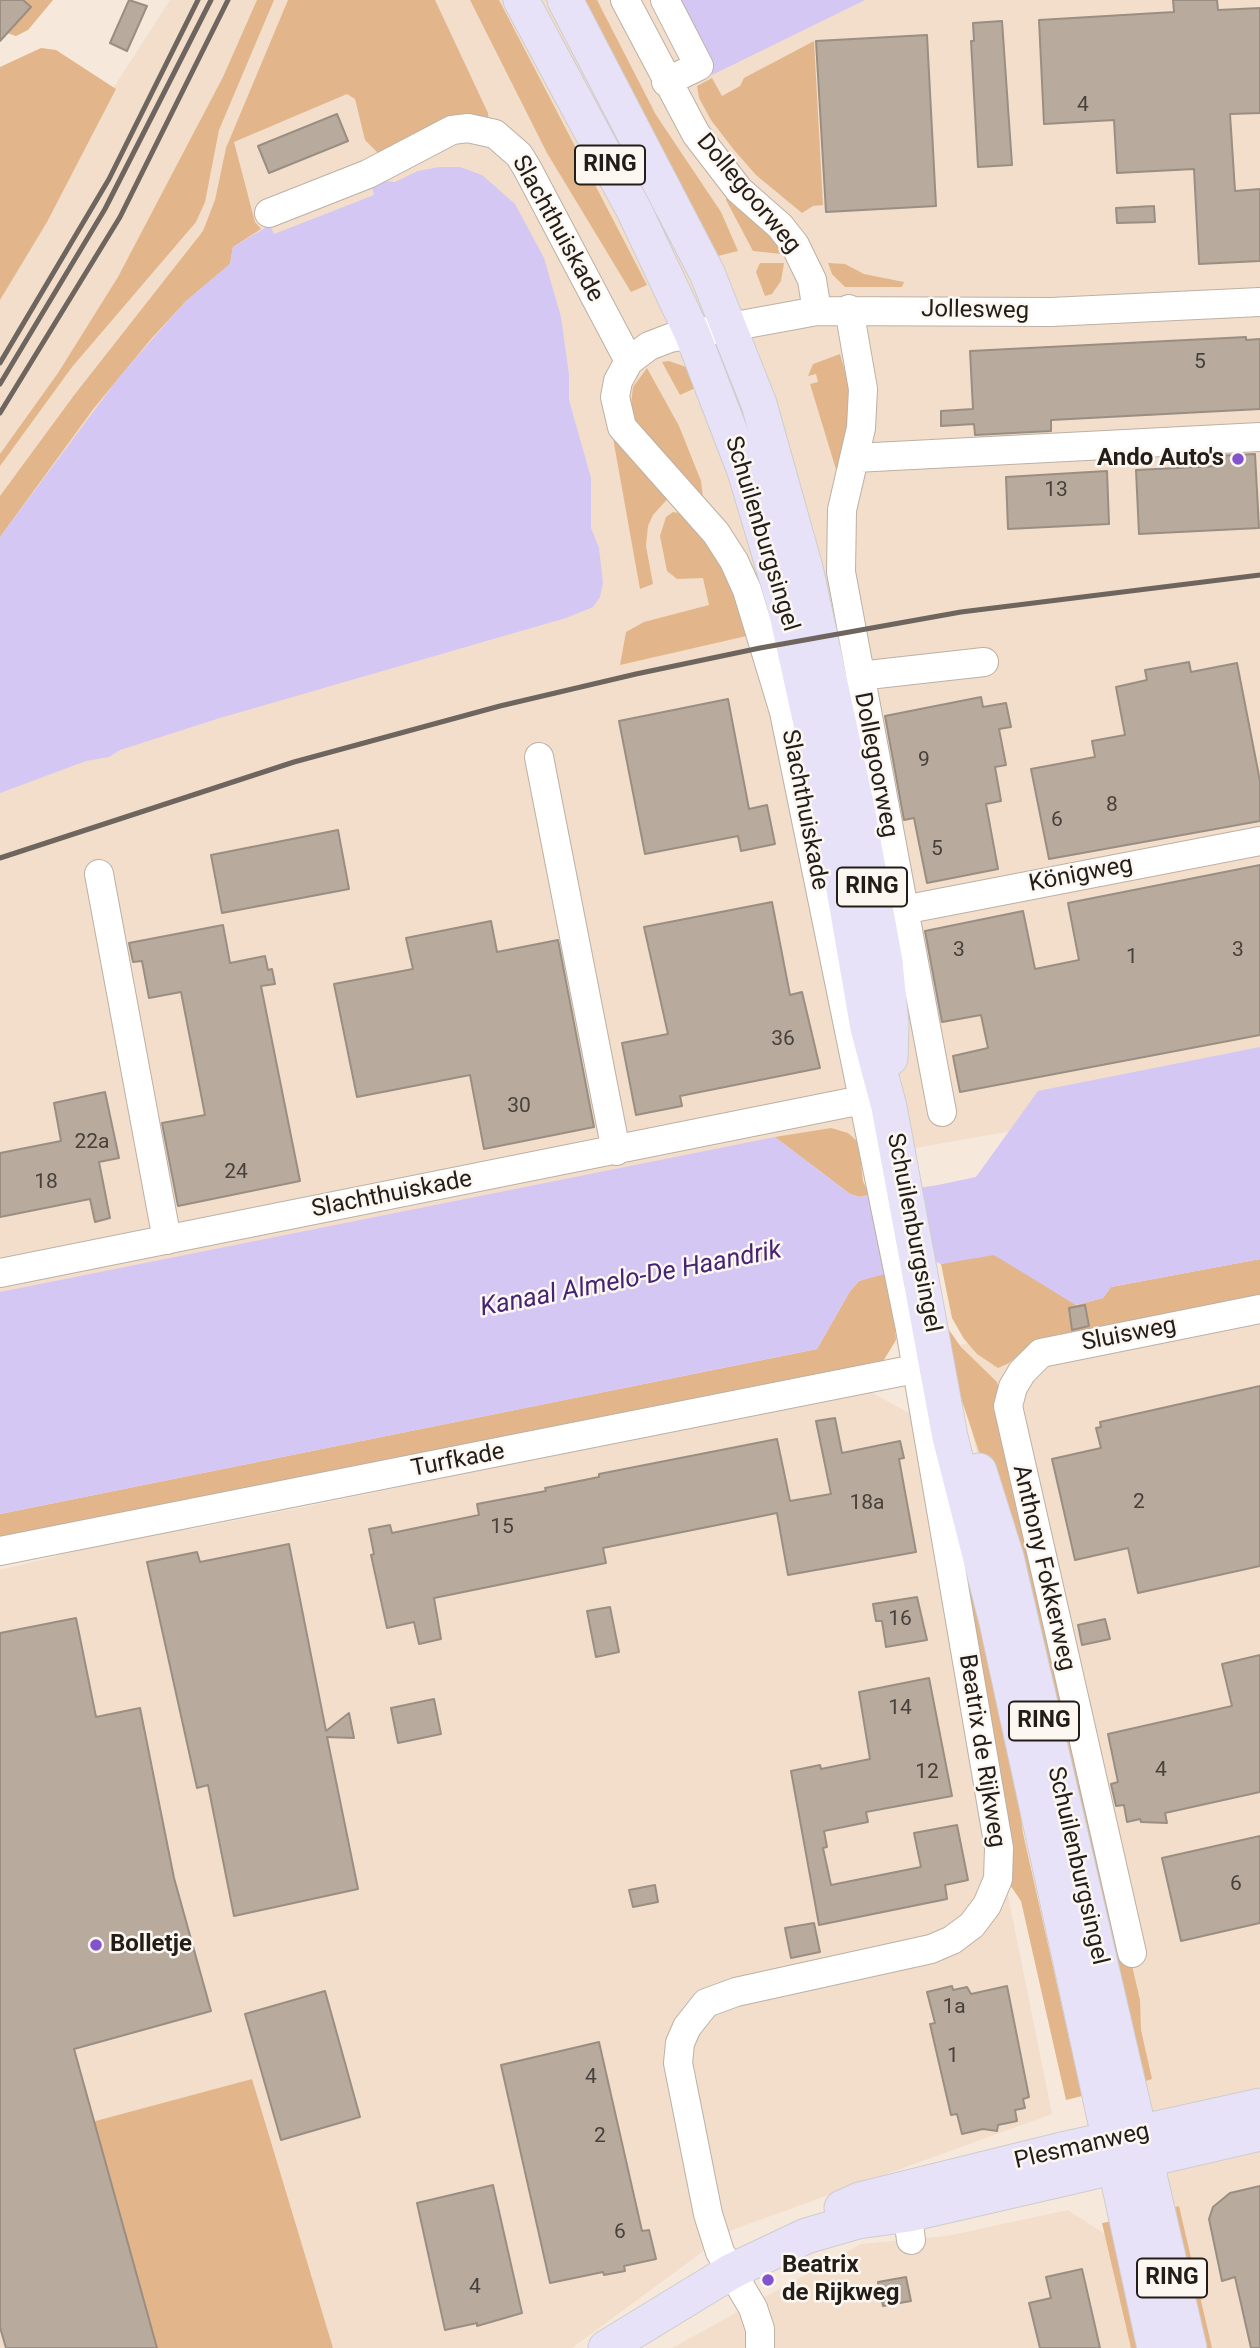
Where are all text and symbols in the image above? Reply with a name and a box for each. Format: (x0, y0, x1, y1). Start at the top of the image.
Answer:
house number: 4 (1077, 93, 1089, 119)
street label: Dollegoorweg (690, 128, 806, 260)
road number: RING (575, 146, 645, 184)
street label: Slachthuiskade (505, 151, 609, 307)
street label: Jollesweg (921, 296, 1029, 326)
house number: 5 (1194, 350, 1206, 376)
street label: Schuilenburgsingel (718, 433, 804, 635)
place label: Ando Auto's (1097, 445, 1224, 473)
marker: Ando Auto's (1230, 451, 1246, 467)
house number: 13 (1044, 478, 1068, 504)
street label: Dollegoorweg (847, 690, 903, 840)
street label: Slachthuiskade (774, 727, 834, 893)
house number: 9 (918, 748, 930, 774)
house number: 8 (1106, 793, 1118, 819)
house number: 6 (1051, 808, 1063, 834)
house number: 5 (931, 837, 943, 863)
street label: Königweg (1027, 851, 1135, 899)
road number: RING (837, 867, 907, 906)
house number: 3 (953, 938, 965, 964)
house number: 3 (1232, 938, 1244, 964)
house number: 1 (1126, 945, 1138, 971)
house number: 36 (771, 1027, 795, 1053)
house number: 30 (507, 1094, 531, 1120)
house number: 22a (74, 1130, 110, 1156)
street label: Schuilenburgsingel (880, 1131, 946, 1335)
house number: 24 (224, 1160, 248, 1186)
street label: Slachthuiskade (309, 1165, 475, 1225)
house number: 18 (34, 1170, 58, 1196)
water label: Kanaal Almelo-De Haandrik (478, 1235, 784, 1325)
street label: Sluisweg (1079, 1312, 1179, 1358)
street label: Turfkade (409, 1438, 507, 1484)
street label: Anthony Fokkerweg (1005, 1462, 1081, 1674)
house number: 2 (1133, 1490, 1145, 1516)
house number: 18a (849, 1491, 885, 1517)
house number: 15 (490, 1515, 514, 1541)
house number: 16 (888, 1607, 912, 1633)
street label: Beatrix de Rijkweg (951, 1652, 1011, 1850)
house number: 14 (888, 1696, 912, 1722)
road number: RING (1009, 1702, 1079, 1740)
house number: 4 (1155, 1758, 1167, 1784)
house number: 12 (915, 1760, 939, 1786)
street label: Schuilenburgsingel (1040, 1764, 1114, 1968)
house number: 6 (1230, 1872, 1242, 1898)
place label: Bolletje (110, 1931, 192, 1959)
marker: Bolletje (88, 1937, 104, 1953)
house number: 1a (942, 1995, 966, 2021)
house number: 1 (947, 2044, 959, 2070)
house number: 4 (585, 2065, 597, 2091)
street label: Plesmanweg (1012, 2117, 1152, 2177)
house number: 2 (594, 2124, 606, 2150)
house number: 6 (614, 2220, 626, 2246)
place label: Beatrix de Rijkweg (782, 2252, 900, 2308)
road number: RING (1137, 2258, 1207, 2298)
marker: Beatrix de Rijkweg (760, 2272, 776, 2288)
house number: 4 (469, 2275, 481, 2301)

